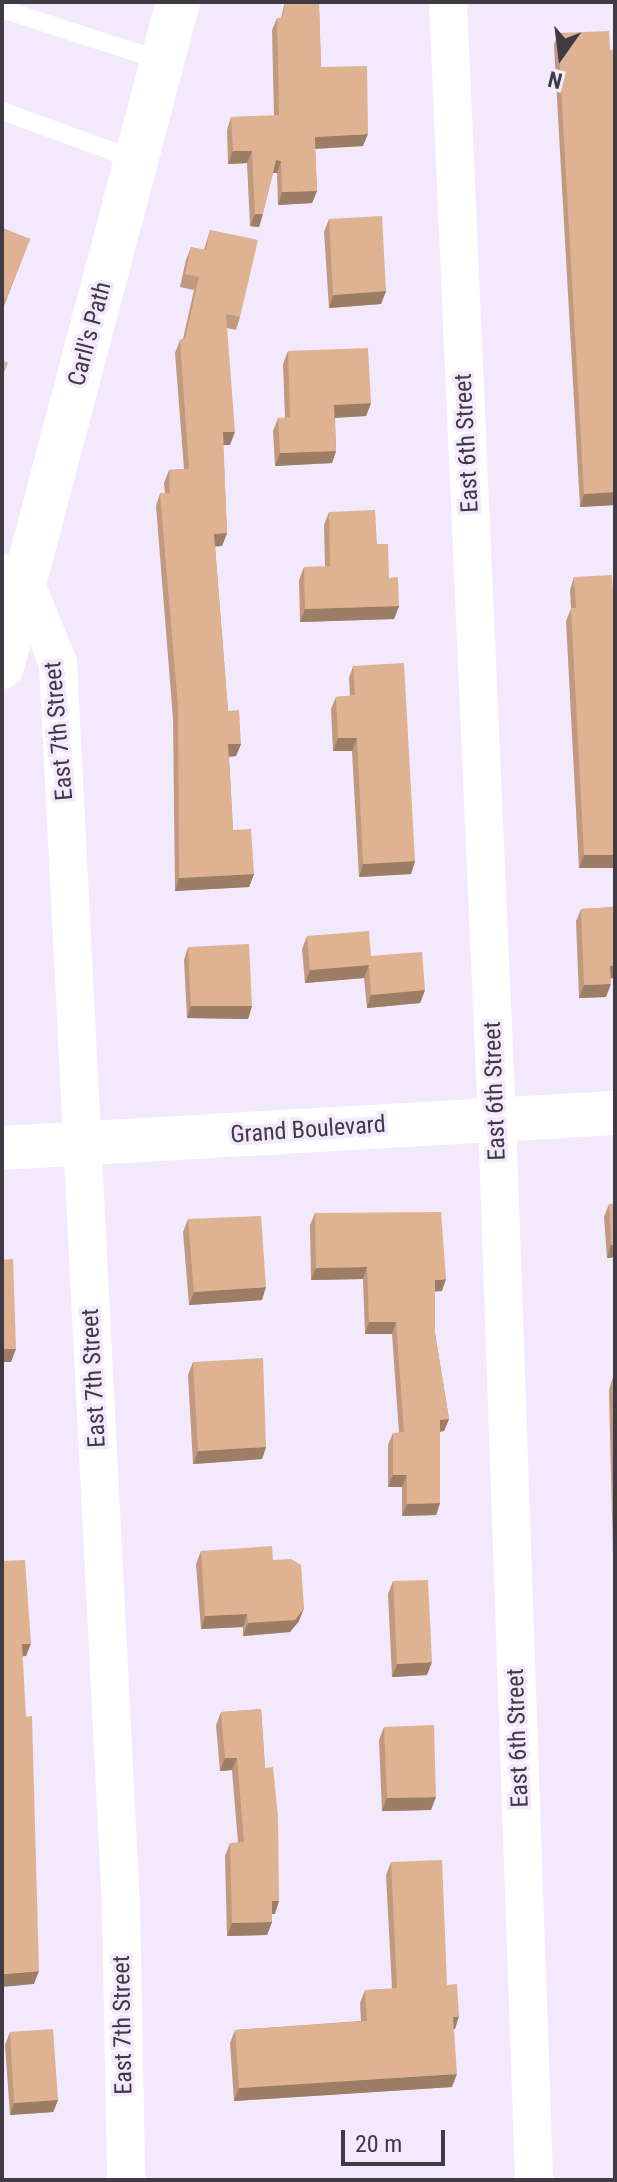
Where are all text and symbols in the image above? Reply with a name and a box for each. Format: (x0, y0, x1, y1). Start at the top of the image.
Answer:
north arrow (521, 16, 601, 96)
text: N (546, 66, 565, 94)
street label: Carll's Path (62, 279, 118, 389)
street label: East 6th Street (449, 373, 485, 513)
street label: East 7th Street (39, 660, 79, 802)
street label: East 6th Street (478, 1021, 512, 1161)
street label: Grand Boulevard (229, 1110, 387, 1150)
street label: East 7th Street (76, 1308, 112, 1448)
street label: East 6th Street (501, 1668, 535, 1808)
street label: East 7th Street (107, 1955, 139, 2095)
scale bar (345, 2114, 449, 2164)
text: 20 m (355, 2130, 402, 2158)

